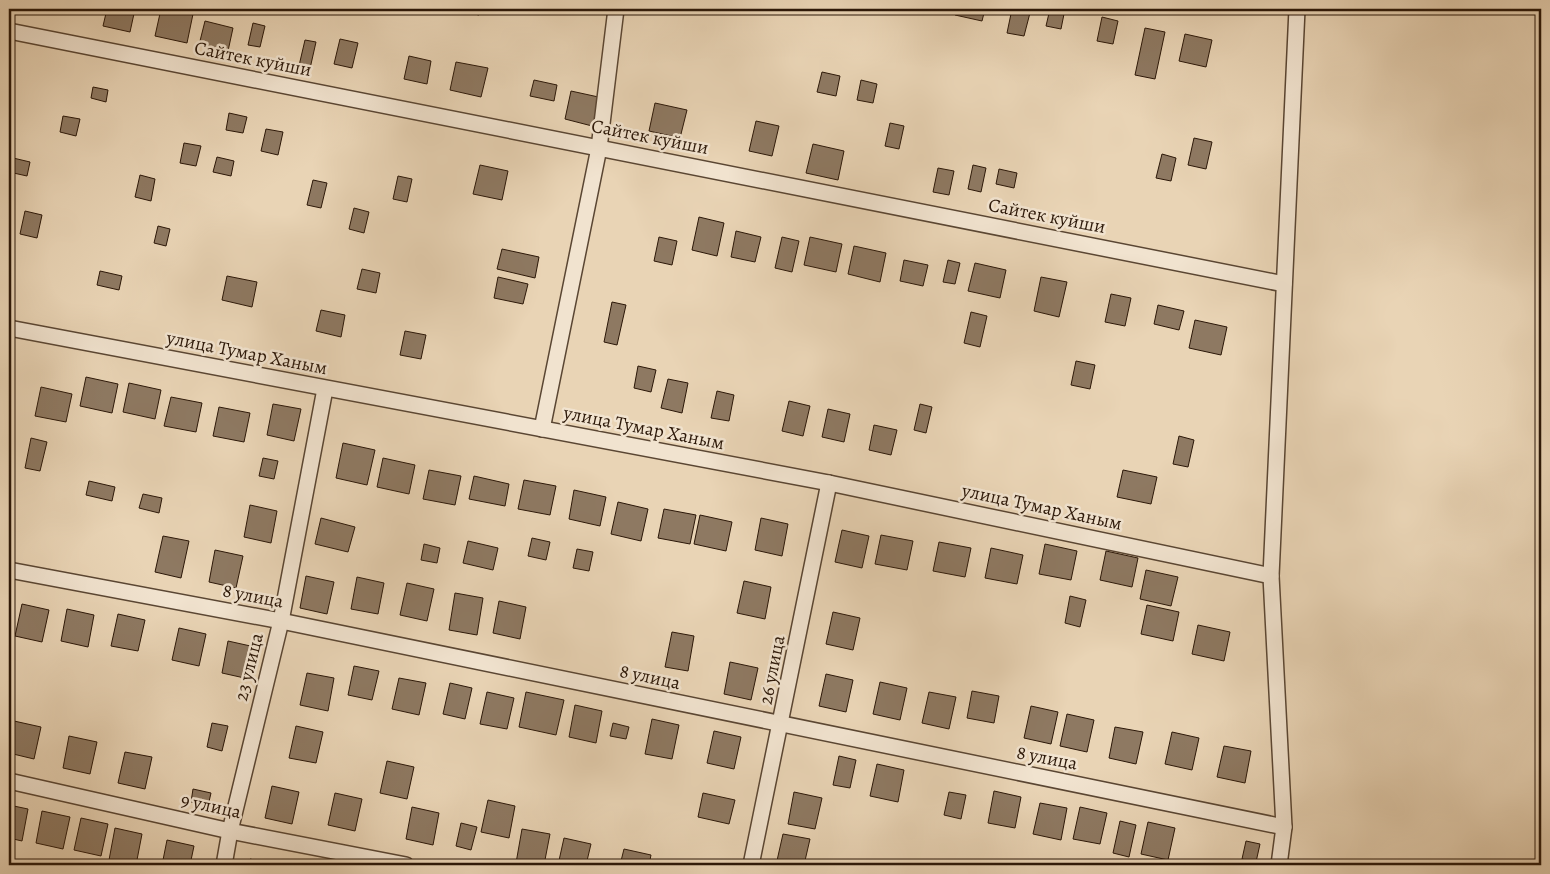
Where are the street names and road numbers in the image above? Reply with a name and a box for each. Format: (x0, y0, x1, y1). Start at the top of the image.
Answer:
street label: Сайтек куйши (192, 35, 314, 83)
street label: Сайтек куйши (589, 113, 711, 161)
street label: Сайтек куйши (986, 192, 1108, 240)
street label: улица Тумар Ханым (164, 324, 330, 381)
street label: улица Тумар Ханым (561, 399, 727, 456)
street label: улица Тумар Ханым (959, 477, 1124, 537)
street label: 8 улица (220, 577, 286, 615)
street label: 23 улица (228, 630, 270, 704)
street label: 26 улица (753, 633, 791, 707)
street label: 8 улица (617, 658, 683, 696)
street label: 8 улица (1014, 739, 1080, 777)
street label: 9 улица (179, 787, 244, 825)

